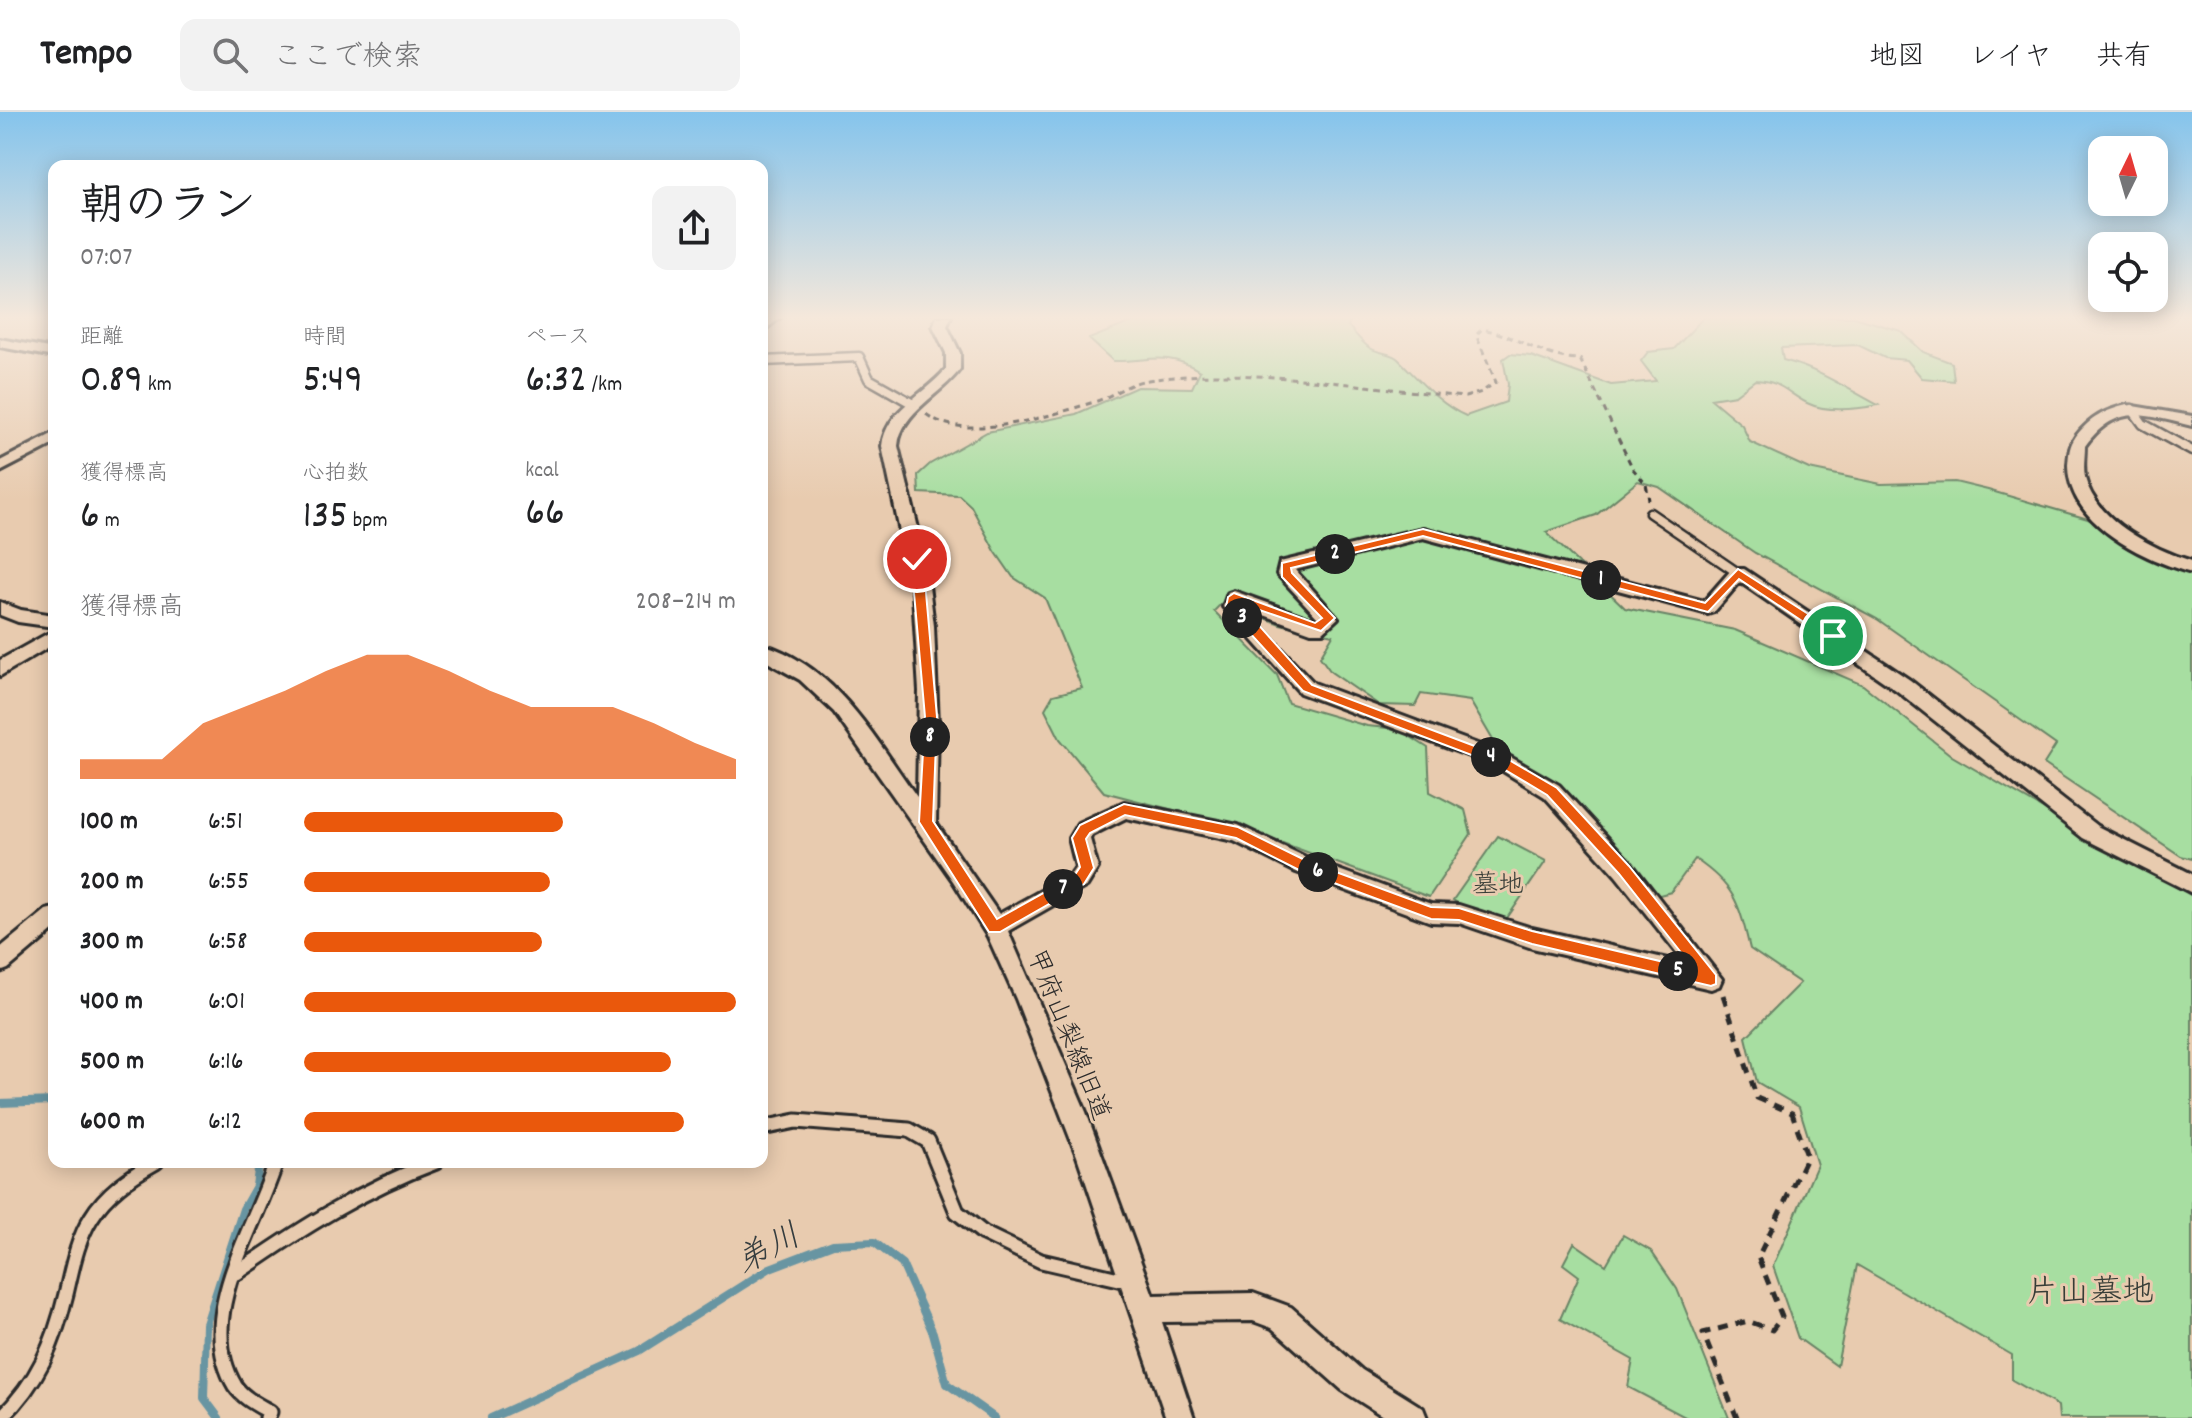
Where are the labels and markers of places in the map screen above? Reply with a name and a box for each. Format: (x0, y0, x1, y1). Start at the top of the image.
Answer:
pin (883, 525, 951, 593)
pin: 2 (1315, 534, 1355, 574)
pin: 1 (1581, 560, 1621, 600)
pin: 3 (1222, 598, 1262, 638)
pin (1799, 602, 1867, 670)
pin: 8 (910, 717, 950, 757)
pin: 4 (1471, 737, 1511, 777)
pin: 6 (1298, 852, 1338, 892)
pin: 7 (1043, 869, 1083, 909)
pin: 5 (1658, 951, 1698, 991)

